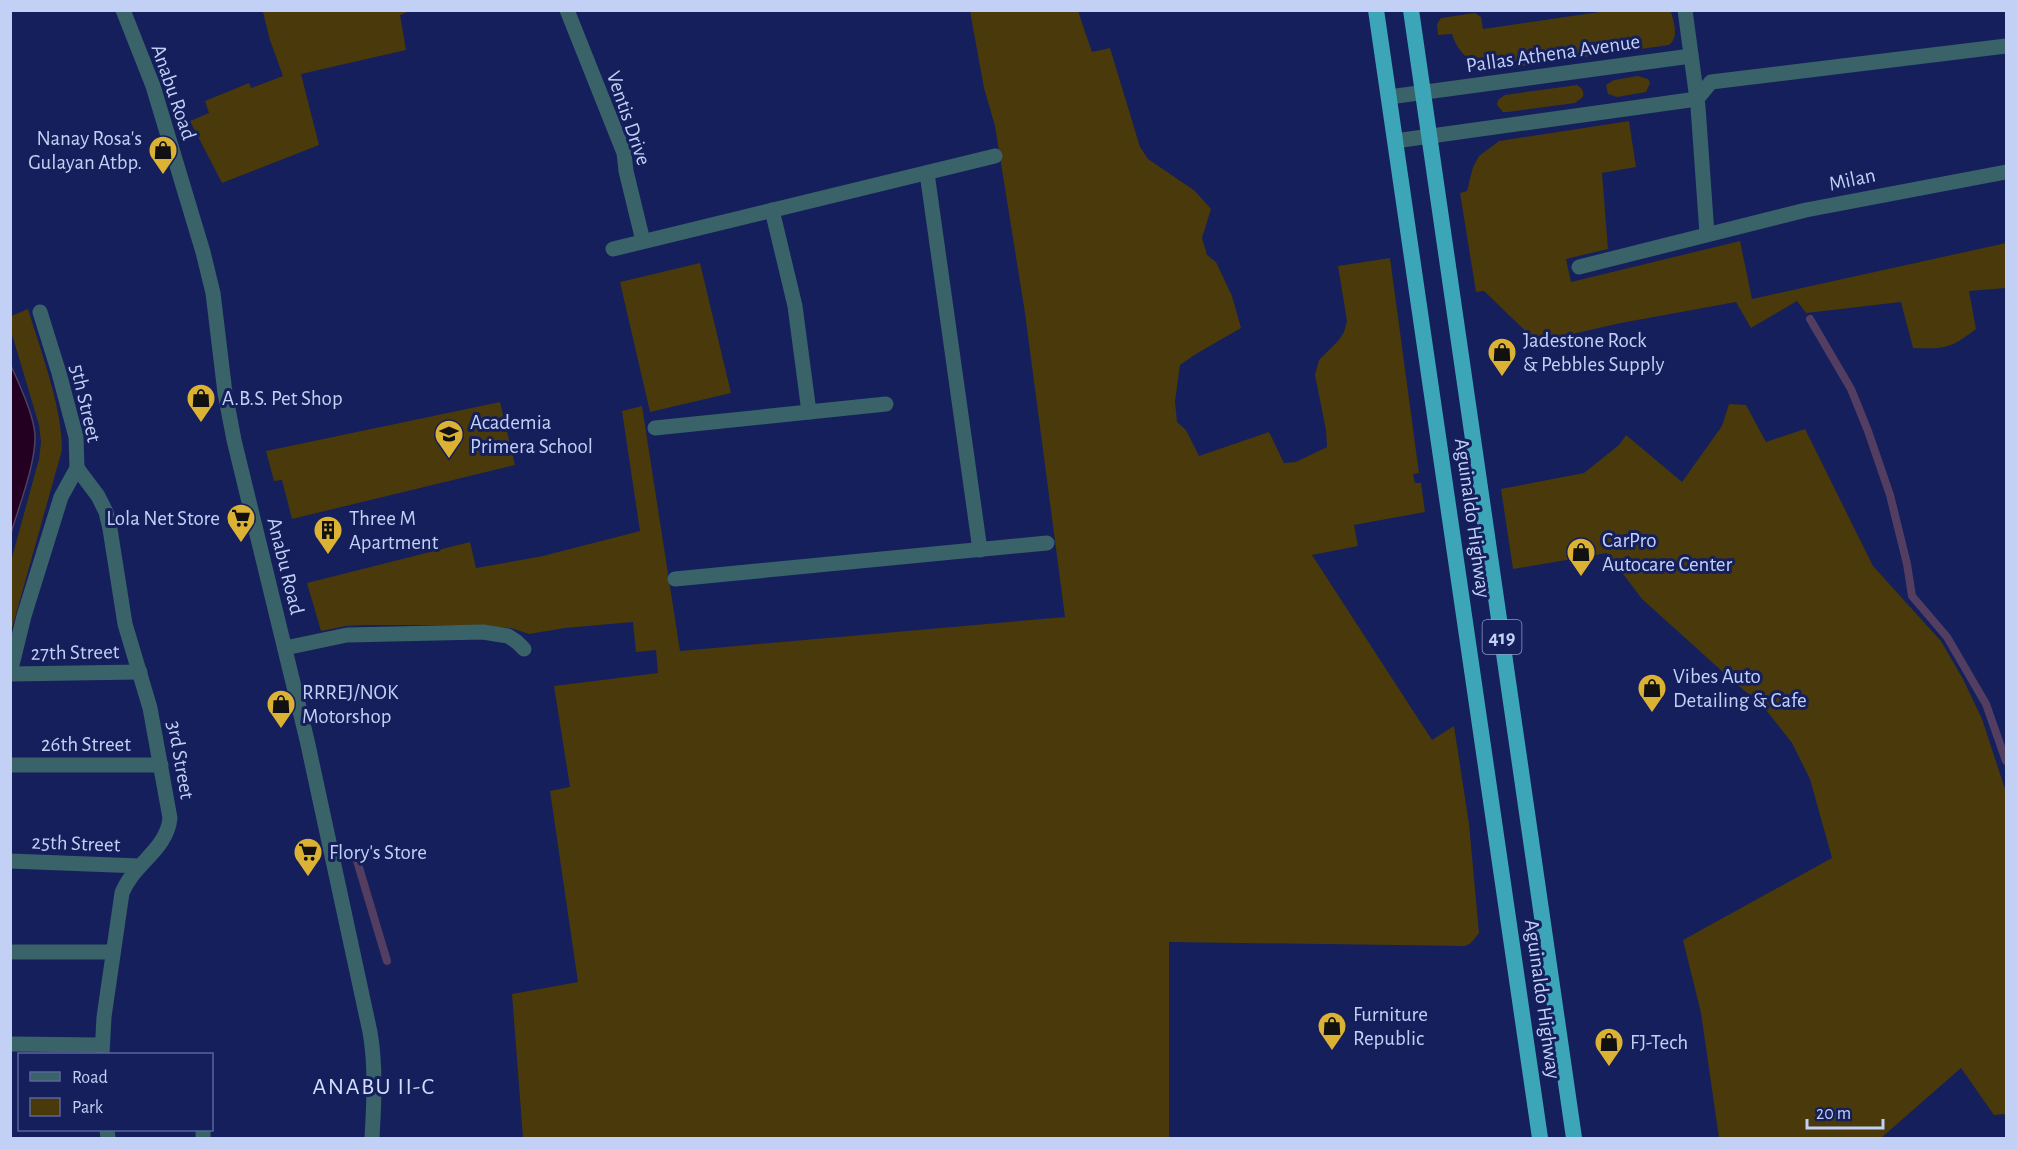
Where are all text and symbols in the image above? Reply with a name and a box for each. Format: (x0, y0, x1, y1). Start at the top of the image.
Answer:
street label: Pallas Athena Avenue (1465, 31, 1641, 76)
street label: Anabu Road (147, 42, 200, 143)
street label: Ventis Drive (603, 68, 654, 168)
place label: Nanay Rosa's Gulayan Atbp. (28, 128, 142, 173)
shop icon: Nanay Rosa's Gulayan Atbp. (147, 134, 179, 176)
street label: Milan (1827, 164, 1877, 195)
place label: Jadestone Rock & Pebbles Supply (1523, 330, 1665, 375)
shop icon: Jadestone Rock & Pebbles Supply (1486, 336, 1518, 378)
street label: 5th Street (66, 362, 105, 444)
shop icon: A.B.S. Pet Shop (185, 382, 217, 424)
place label: A.B.S. Pet Shop (222, 388, 343, 409)
place label: Academia Primera School (470, 412, 593, 457)
school or university icon: Academia Primera School (433, 418, 465, 460)
street label: Aguinaldo Highway (1451, 437, 1494, 599)
supermarket icon: Lola Net Store (225, 502, 257, 544)
place label: Lola Net Store (106, 508, 220, 529)
place label: Three M Apartment (349, 508, 439, 553)
building icon: Three M Apartment (312, 514, 344, 556)
street label: Anabu Road (263, 515, 308, 617)
place label: CarPro Autocare Center (1602, 530, 1733, 575)
shop icon: CarPro Autocare Center (1565, 536, 1597, 578)
road number: 419 (1482, 620, 1522, 654)
street label: 27th Street (30, 641, 120, 664)
place label: Vibes Auto Detailing & Cafe (1673, 666, 1807, 711)
shop icon: Vibes Auto Detailing & Cafe (1636, 672, 1668, 714)
place label: RRREJ/NOK Motorshop (302, 682, 399, 727)
shop icon: RRREJ/NOK Motorshop (265, 688, 297, 730)
street label: 3rd Street (163, 719, 198, 801)
street label: 26th Street (41, 734, 131, 755)
street label: 25th Street (31, 831, 121, 856)
supermarket icon: Flory's Store (292, 836, 324, 878)
place label: Flory's Store (329, 842, 427, 863)
street label: Aguinaldo Highway (1521, 918, 1564, 1080)
place label: Furniture Republic (1353, 1004, 1428, 1049)
shop icon: Furniture Republic (1316, 1010, 1348, 1052)
shop icon: FJ-Tech (1593, 1026, 1625, 1068)
place label: FJ-Tech (1630, 1032, 1688, 1053)
legend (18, 1053, 213, 1131)
text: Road (72, 1069, 108, 1087)
district label: ANABU II-C (313, 1075, 436, 1099)
scale bar (1807, 1092, 1884, 1130)
text: Park (72, 1099, 104, 1117)
text: 20 m (1816, 1105, 1851, 1123)

